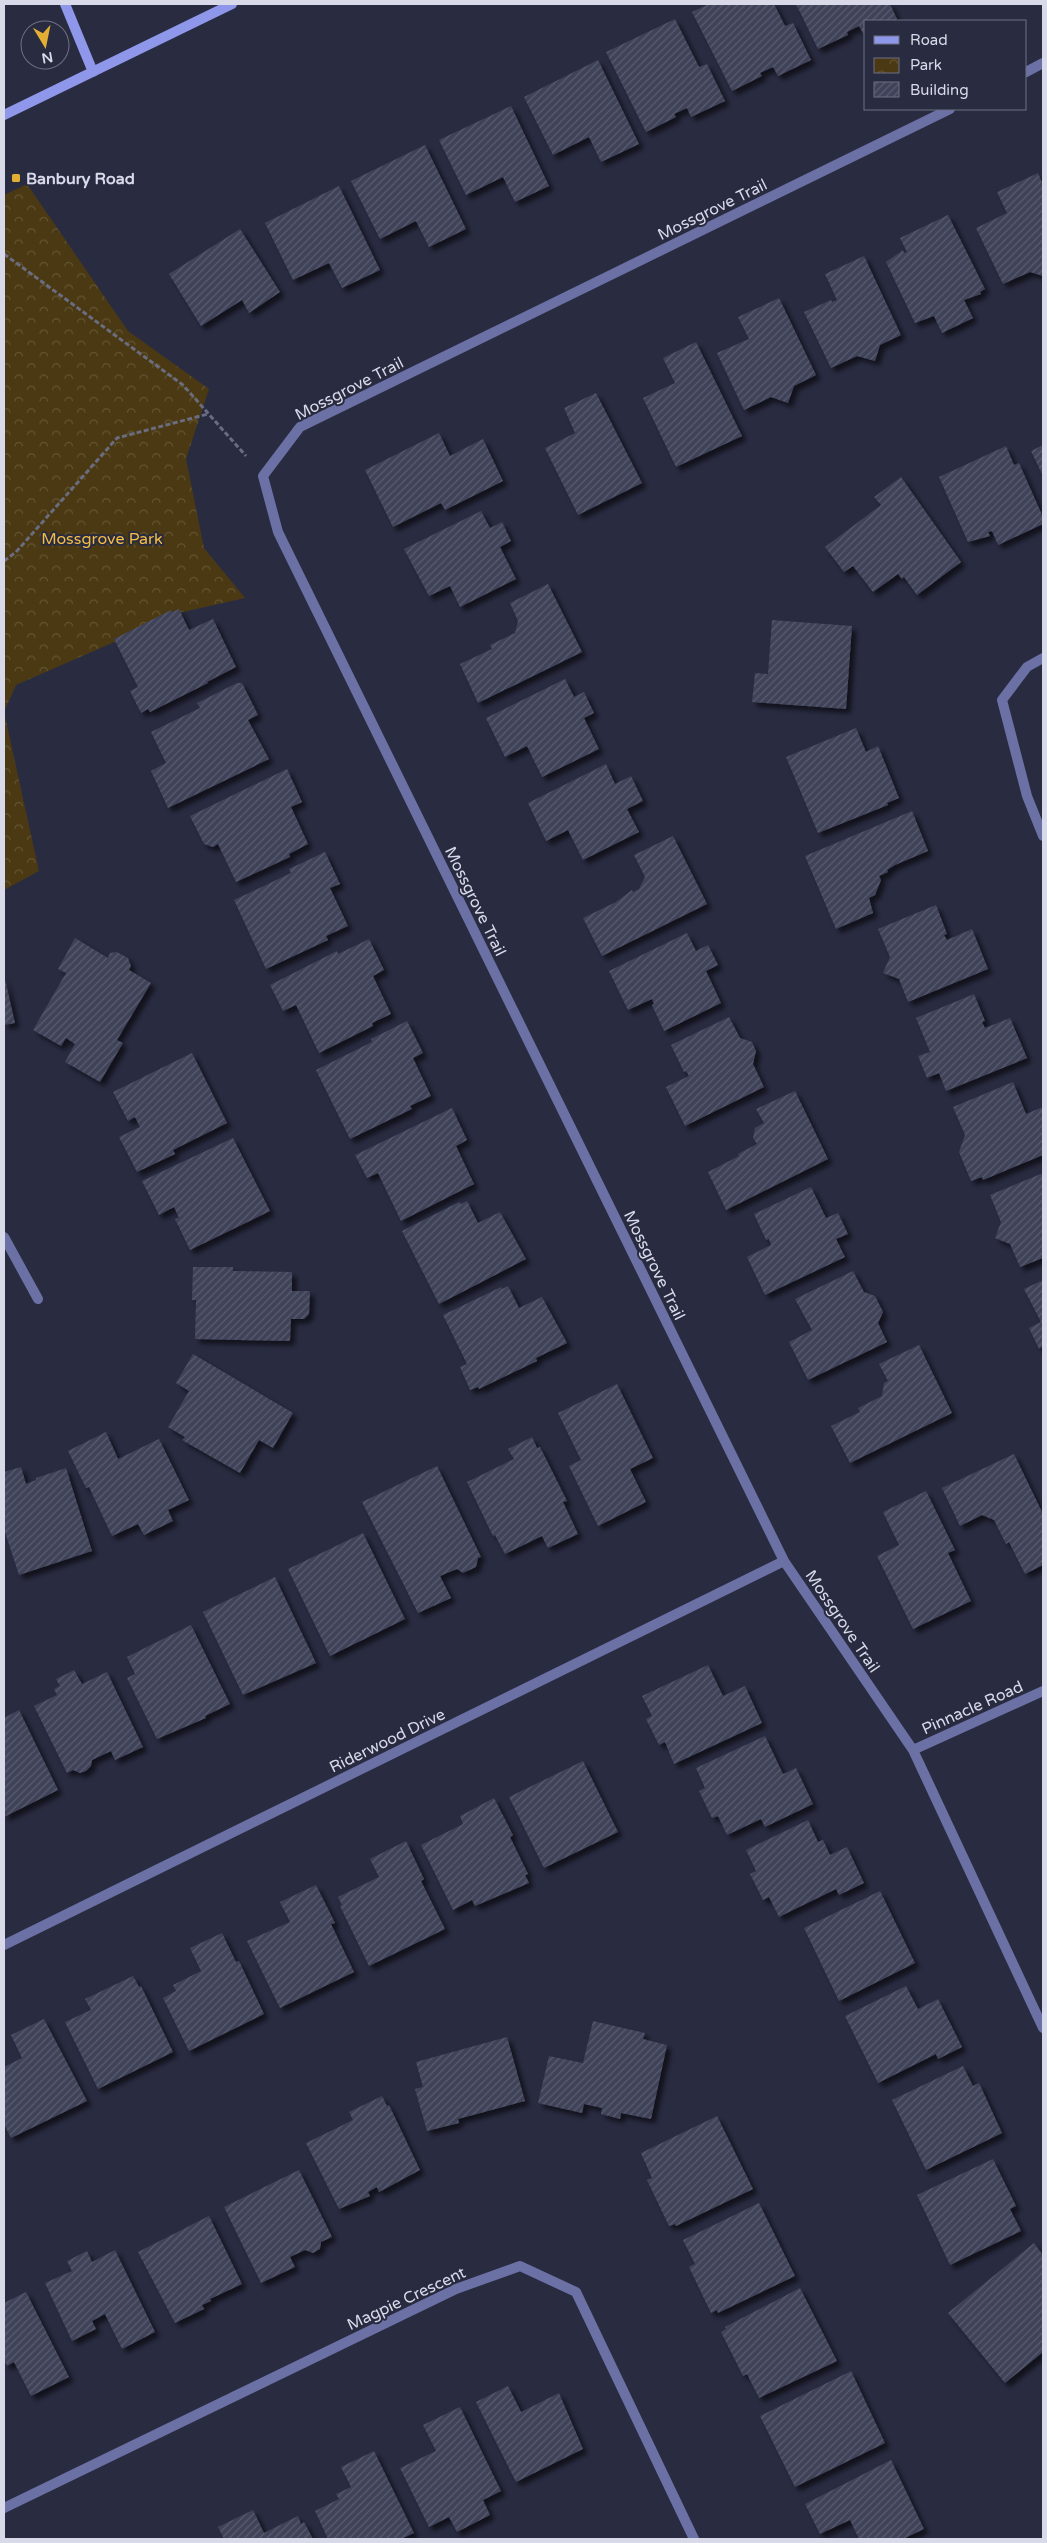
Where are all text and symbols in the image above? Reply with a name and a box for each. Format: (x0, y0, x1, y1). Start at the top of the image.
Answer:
north arrow (20, 20, 70, 70)
legend (864, 20, 1027, 110)
text: Road (910, 31, 948, 49)
text: N (40, 48, 54, 67)
text: Park (910, 56, 942, 74)
text: Building (910, 81, 969, 99)
place label: Banbury Road (26, 169, 135, 189)
marker: Banbury Road (10, 172, 22, 184)
street label: Mossgrove Trail (654, 175, 770, 245)
street label: Mossgrove Trail (292, 353, 407, 425)
park label: Mossgrove Park (41, 529, 163, 549)
street label: Mossgrove Trail (440, 843, 510, 959)
street label: Mossgrove Trail (619, 1207, 689, 1323)
street label: Mossgrove Trail (800, 1566, 884, 1677)
street label: Pinnacle Road (919, 1677, 1026, 1739)
street label: Riderwood Drive (326, 1704, 449, 1778)
street label: Magpie Crescent (344, 2263, 469, 2335)

